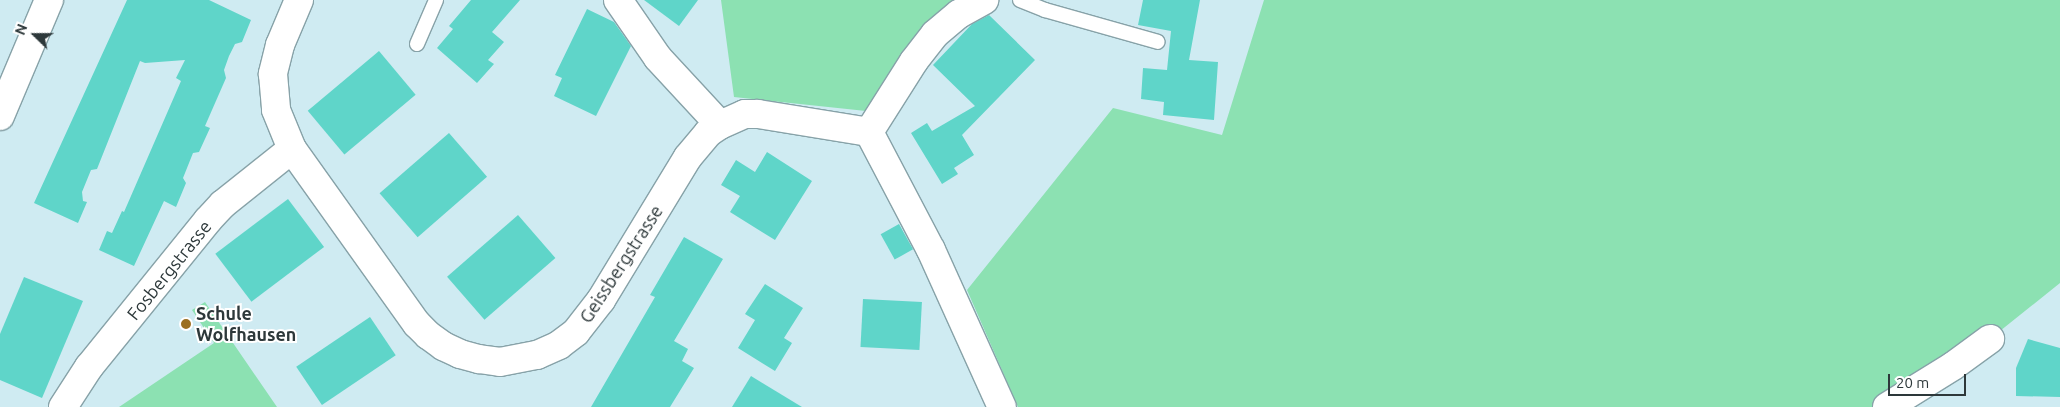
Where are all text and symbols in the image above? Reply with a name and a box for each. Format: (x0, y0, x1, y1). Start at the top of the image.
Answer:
north arrow (10, 10, 60, 60)
text: N (12, 22, 30, 37)
street label: Geissbergstrasse (575, 201, 667, 327)
street label: Fosbergstrasse (122, 216, 216, 324)
place label: Schule Wolfhausen (196, 303, 296, 346)
marker: Schule Wolfhausen (180, 318, 192, 330)
scale bar (1890, 364, 1968, 396)
text: 20 m (1896, 374, 1929, 391)

